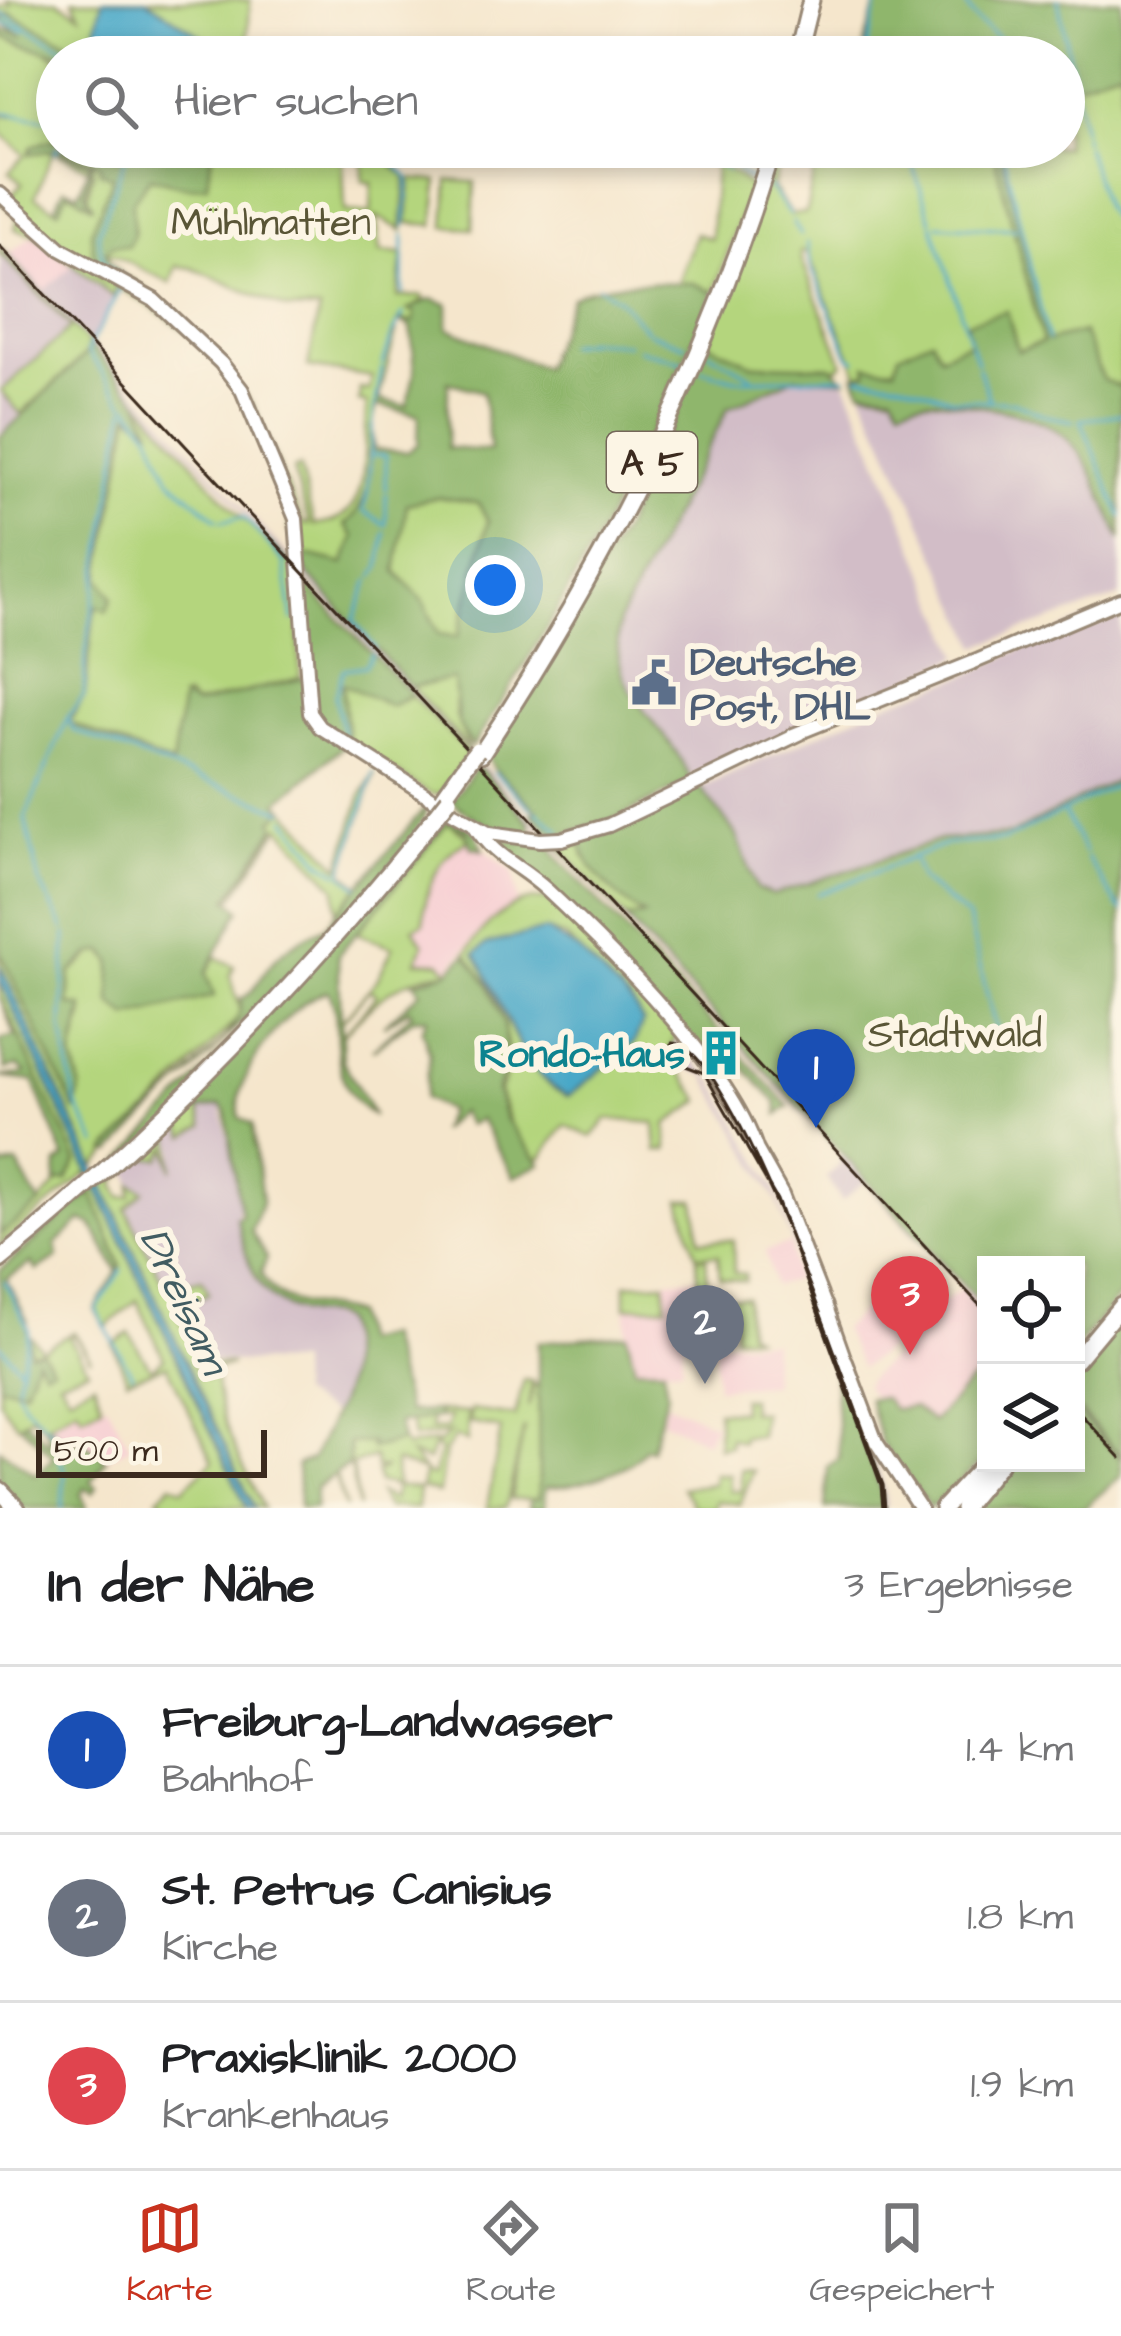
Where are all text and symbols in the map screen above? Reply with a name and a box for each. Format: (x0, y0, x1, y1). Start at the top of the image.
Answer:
search box (36, 36, 1085, 168)
icon: search (78, 69, 144, 135)
text: Hier suchen (174, 71, 418, 133)
park label: Mühlmatten (171, 197, 371, 251)
road number: A 5 (607, 432, 697, 492)
your location (465, 555, 525, 615)
place label: Deutsche Post, DHL (690, 637, 871, 736)
public building icon: Deutsche Post, DHL (629, 658, 679, 708)
park label: Stadtwald (868, 1009, 1042, 1063)
building icon: Rondo-Haus (696, 1028, 746, 1078)
place label: Rondo-Haus (479, 1029, 685, 1083)
pin: 1 (777, 1029, 855, 1128)
water label: Dreisam (124, 1219, 244, 1387)
pin: 3 (871, 1256, 949, 1355)
map controls (977, 1256, 1085, 1472)
button: locate (977, 1256, 1085, 1364)
pin: 2 (666, 1285, 744, 1384)
button: layers (977, 1364, 1085, 1472)
scale bar (36, 1424, 267, 1477)
text: 500 m (54, 1428, 158, 1474)
text: In der Nähe (48, 1551, 315, 1622)
text: 3 Ergebnisse (844, 1559, 1073, 1613)
text: Freiburg-Landwasser (162, 1692, 613, 1754)
text: 1 (85, 1723, 90, 1777)
text: 1.4 km (966, 1723, 1073, 1777)
text: Bahnhof (162, 1754, 313, 1808)
text: St. Petrus Canisius (162, 1860, 552, 1922)
text: 2 (76, 1891, 98, 1945)
text: 1.8 km (967, 1891, 1073, 1945)
text: Kirche (162, 1922, 278, 1976)
text: Praxisklinik 2000 (162, 2028, 516, 2090)
text: 3 (77, 2059, 97, 2113)
text: 1.9 km (970, 2059, 1073, 2113)
text: Krankenhaus (162, 2090, 390, 2144)
tab: Karte (127, 2195, 213, 2313)
tab: Route (466, 2195, 556, 2313)
tab: Gespeichert (809, 2195, 994, 2313)

